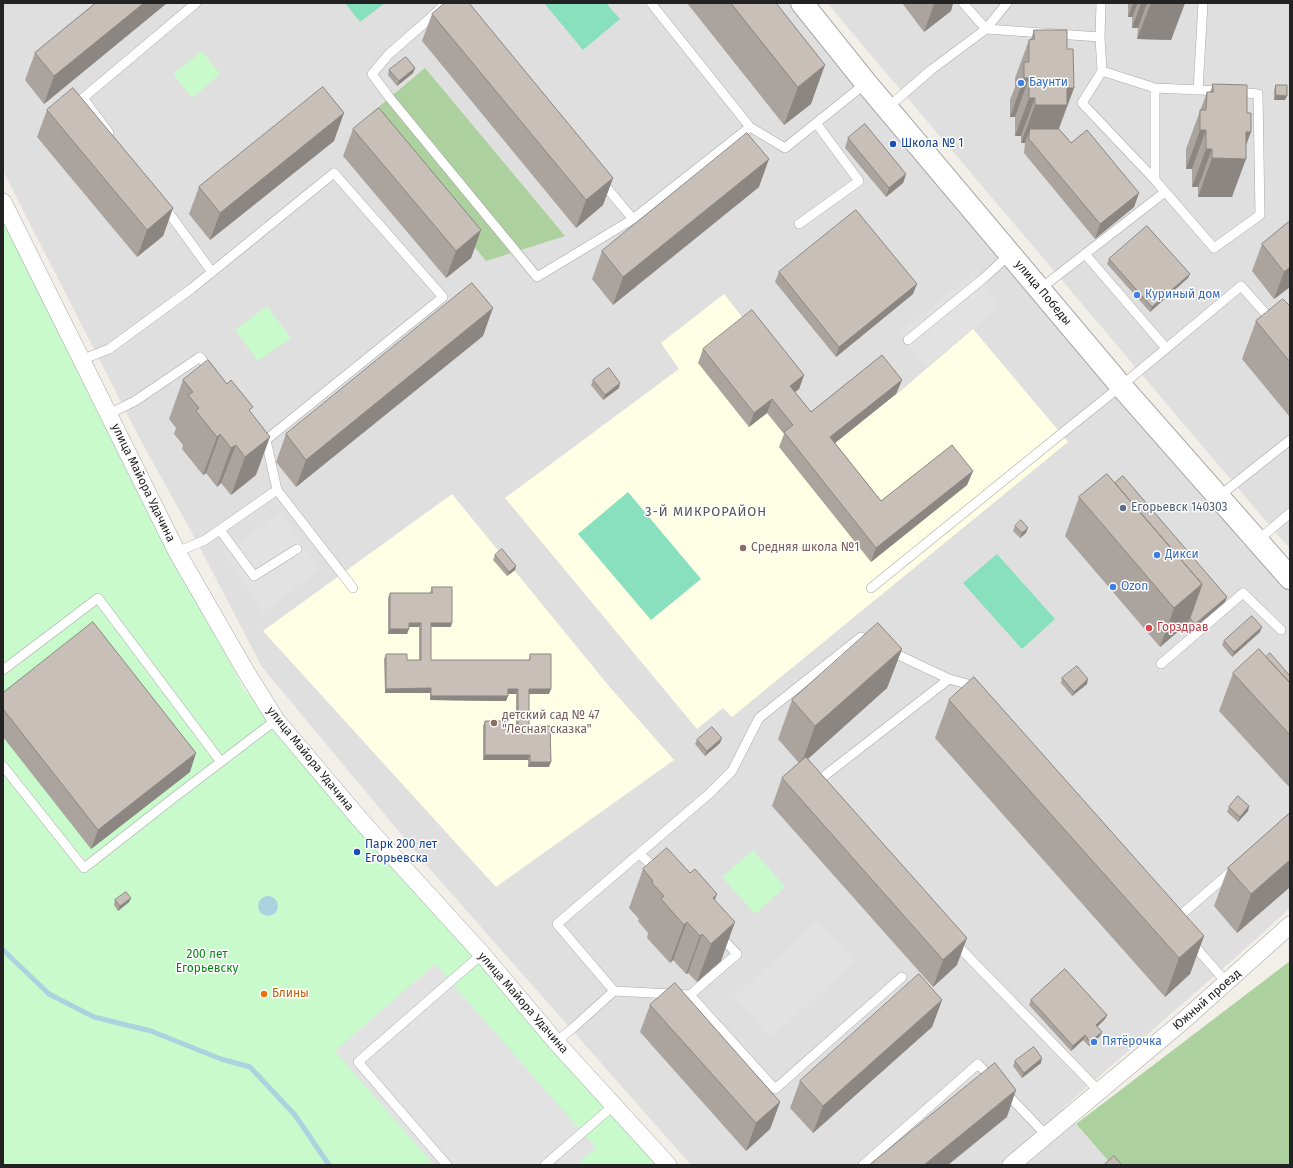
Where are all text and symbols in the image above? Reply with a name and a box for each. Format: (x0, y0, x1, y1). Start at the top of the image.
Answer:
place label: Баунти (1029, 76, 1068, 90)
marker: Баунти (1016, 78, 1026, 88)
place label: Школа № 1 (901, 137, 964, 151)
marker: Школа № 1 (888, 139, 898, 149)
street label: улица Победы (1012, 258, 1074, 328)
place label: Куриный дом (1145, 288, 1220, 302)
marker: Куриный дом (1132, 290, 1142, 300)
street label: улица Майора Удачина (108, 421, 178, 545)
place label: Егорьевск 140303 (1131, 501, 1228, 515)
marker: Егорьевск 140303 (1118, 503, 1128, 513)
district label: 3-Й МИКРОРАЙОН (645, 504, 767, 520)
place label: Средняя школа №1 (751, 541, 859, 555)
marker: Средняя школа №1 (738, 543, 748, 553)
place label: Дикси (1165, 548, 1199, 562)
marker: Дикси (1152, 550, 1162, 560)
place label: Ozon (1121, 580, 1148, 594)
marker: Ozon (1108, 582, 1118, 592)
place label: Горздрав (1157, 621, 1209, 635)
marker: Горздрав (1144, 623, 1154, 633)
street label: улица Майора Удачина (264, 704, 356, 814)
place label: детский сад № 47 "Лесная сказка" (502, 709, 600, 737)
marker: детский сад № 47 "Лесная сказка" (489, 718, 499, 728)
place label: Парк 200 лет Егорьевска (365, 838, 437, 866)
marker: Парк 200 лет Егорьевска (352, 847, 362, 857)
park label: 200 лет Егорьевску (176, 948, 238, 976)
street label: улица Майора Удачина (475, 949, 571, 1057)
street label: Южный проезд (1170, 966, 1244, 1034)
place label: Блины (272, 987, 309, 1001)
marker: Блины (259, 989, 269, 999)
place label: Пятёрочка (1102, 1035, 1162, 1049)
marker: Пятёрочка (1089, 1037, 1099, 1047)

